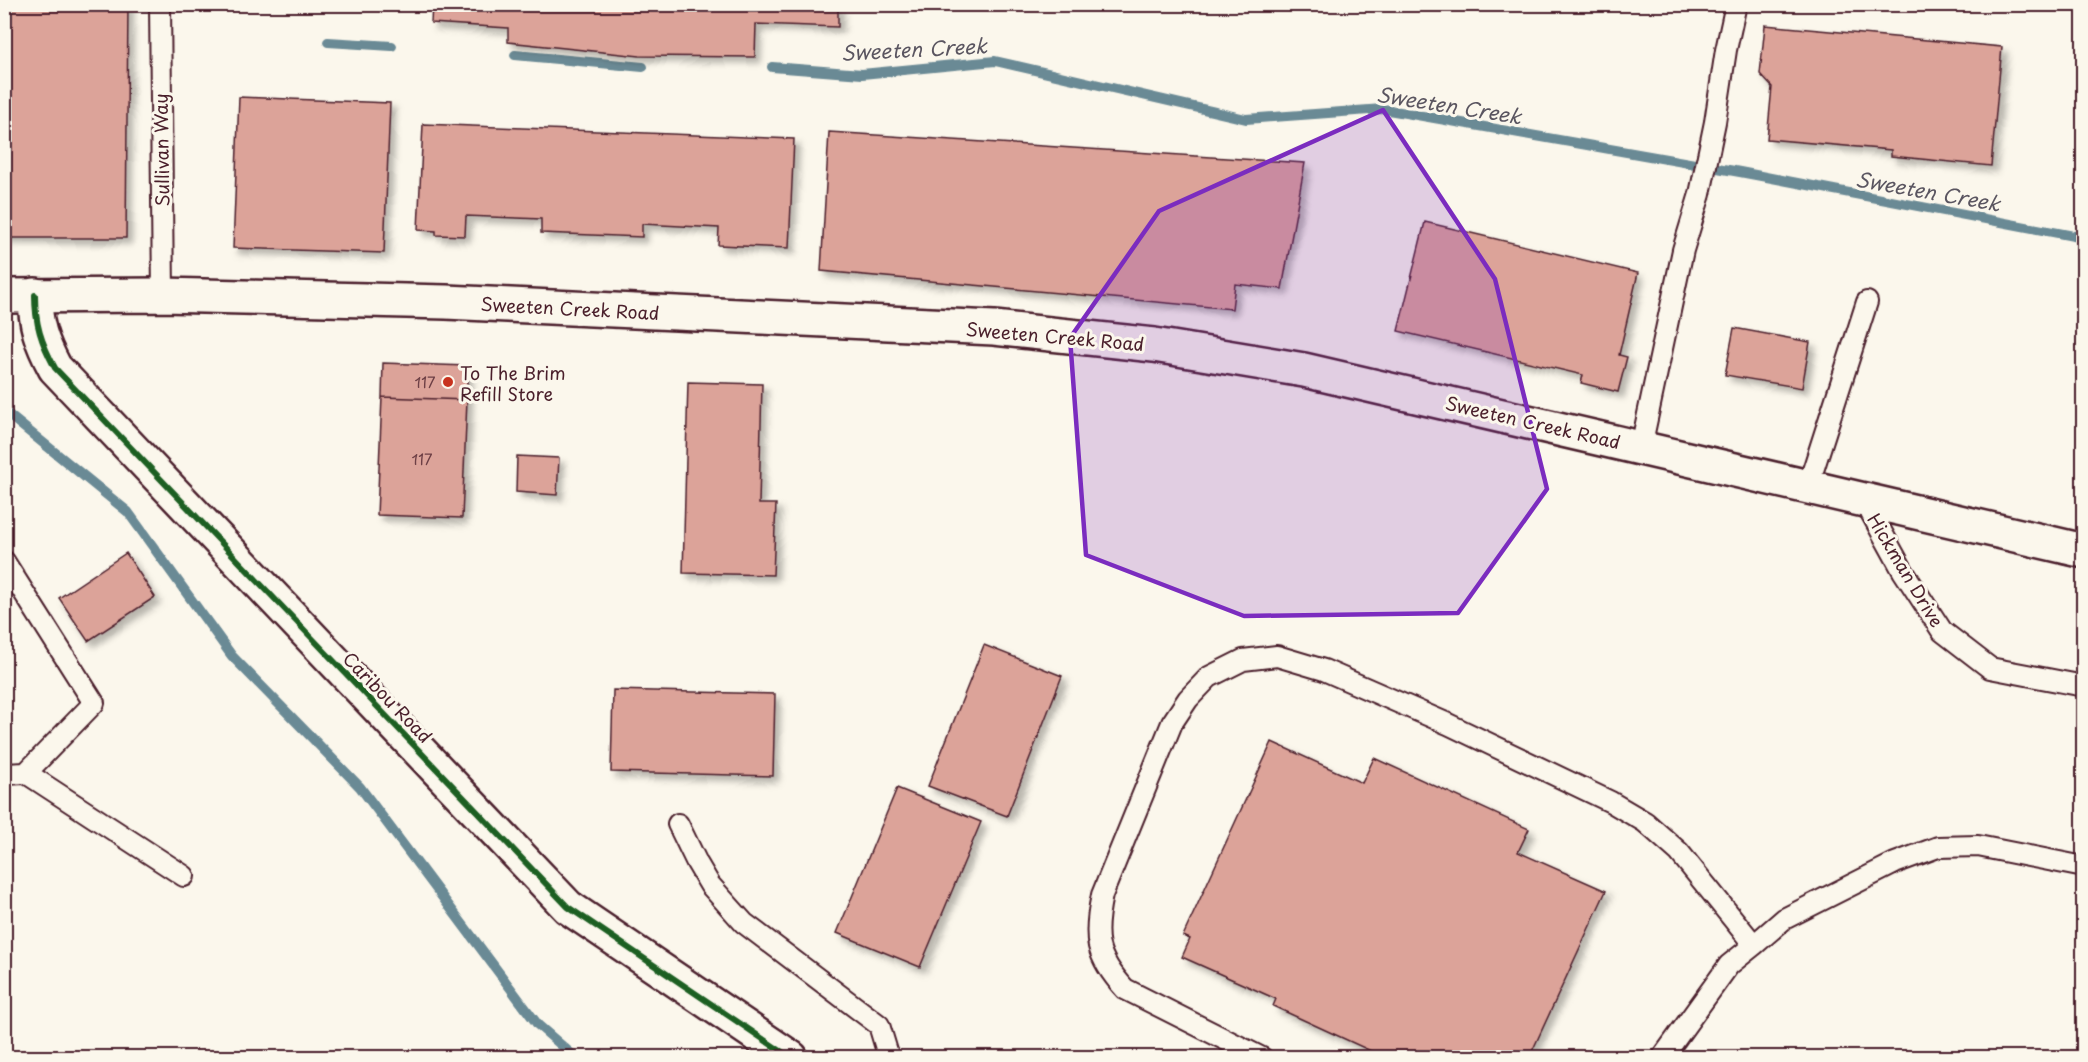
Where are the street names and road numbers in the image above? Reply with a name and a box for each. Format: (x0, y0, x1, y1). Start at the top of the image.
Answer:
street label: Sullivan Way (147, 93, 175, 207)
street label: Sweeten Creek Road (480, 290, 660, 326)
street label: Sweeten Creek Road (965, 315, 1145, 357)
street label: Sweeten Creek Road (1443, 389, 1623, 455)
street label: Hickman Drive (1861, 508, 1951, 632)
street label: Caribou Road (337, 645, 439, 749)

